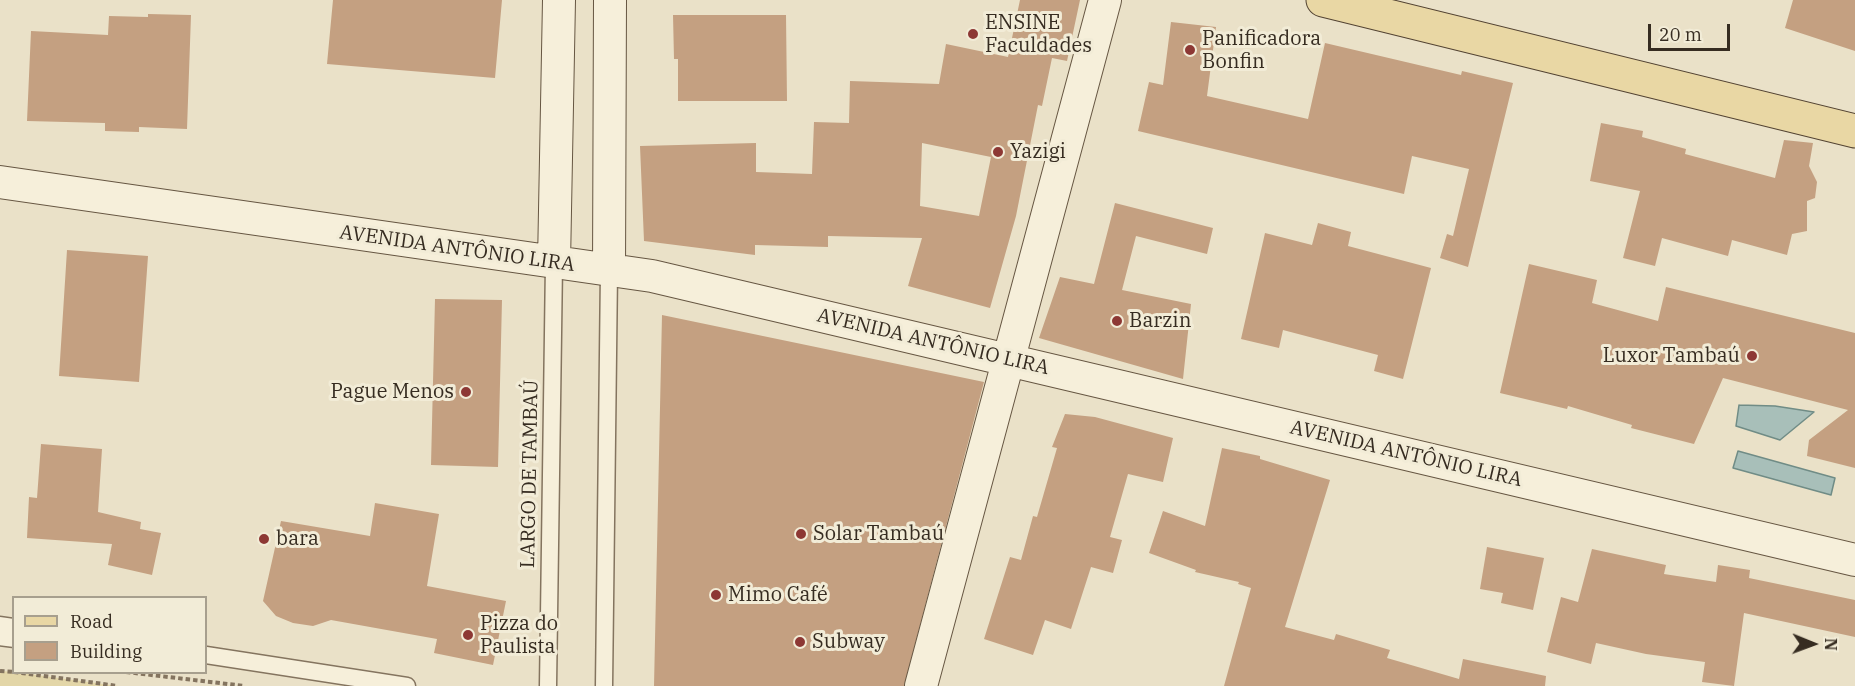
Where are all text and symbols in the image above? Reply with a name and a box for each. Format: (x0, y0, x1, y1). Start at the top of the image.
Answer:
place label: ENSINE Faculdades (985, 11, 1092, 58)
scale bar (1651, 12, 1734, 50)
text: 20 m (1659, 23, 1702, 46)
marker: ENSINE Faculdades (966, 27, 980, 41)
place label: Panificadora Bonfin (1202, 27, 1321, 74)
marker: Panificadora Bonfin (1183, 43, 1197, 57)
place label: Yazigi (1010, 140, 1066, 164)
marker: Yazigi (991, 145, 1005, 159)
street label: AVENIDA ANTÔNIO LIRA (338, 221, 576, 277)
street label: AVENIDA ANTÔNIO LIRA (815, 304, 1051, 380)
place label: Barzin (1129, 309, 1191, 333)
marker: Barzin (1110, 314, 1124, 328)
place label: Luxor Tambaú (1603, 344, 1740, 368)
marker: Luxor Tambaú (1745, 349, 1759, 363)
place label: Pague Menos (330, 380, 454, 404)
street label: LARGO DE TAMBAÚ (516, 380, 544, 568)
marker: Pague Menos (459, 385, 473, 399)
street label: AVENIDA ANTÔNIO LIRA (1288, 416, 1524, 492)
place label: Solar Tambaú (813, 522, 944, 546)
place label: bara (276, 527, 319, 551)
marker: Solar Tambaú (794, 527, 808, 541)
marker: bara (257, 532, 271, 546)
place label: Mimo Café (728, 583, 828, 607)
marker: Mimo Café (709, 588, 723, 602)
legend (12, 596, 207, 674)
text: Road (70, 610, 113, 633)
place label: Pizza do Paulista (480, 612, 558, 659)
north arrow (1783, 614, 1843, 674)
marker: Pizza do Paulista (461, 628, 475, 642)
place label: Subway (812, 630, 885, 654)
marker: Subway (793, 635, 807, 649)
text: N (1821, 638, 1841, 651)
text: Building (70, 640, 142, 663)

